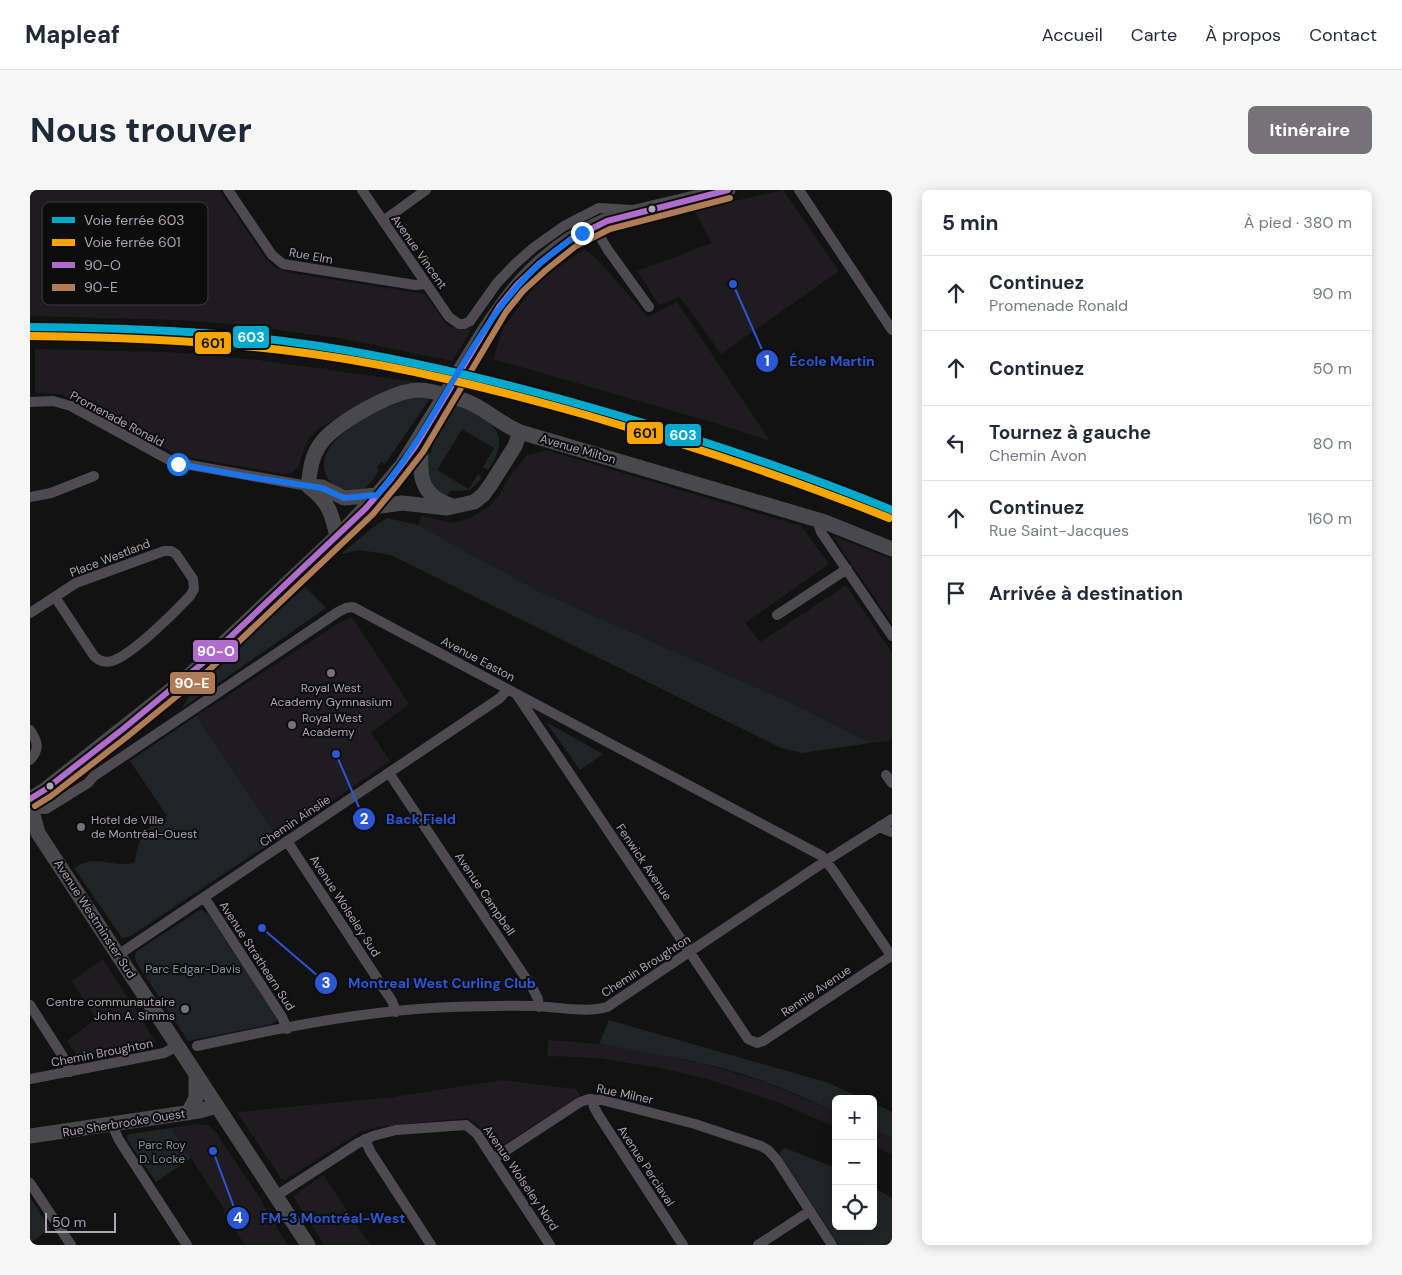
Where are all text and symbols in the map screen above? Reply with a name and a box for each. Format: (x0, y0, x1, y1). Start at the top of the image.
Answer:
text: Mapleaf (25, 19, 120, 50)
text: Accueil (1042, 23, 1103, 47)
text: Carte (1131, 23, 1177, 47)
text: À propos (1205, 23, 1281, 47)
text: Contact (1309, 23, 1377, 47)
button: Itinéraire (1248, 106, 1372, 154)
text: Nous trouver (30, 107, 252, 153)
legend (42, 202, 208, 305)
unlabelled marker (647, 204, 657, 214)
text: 5 min (942, 209, 998, 237)
text: Voie ferrée 603 (84, 211, 185, 229)
street label: Avenue Vincent (387, 212, 451, 292)
text: À pied · 380 m (1244, 212, 1352, 233)
route end (571, 222, 594, 245)
text: Voie ferrée 601 (84, 233, 181, 251)
street label: Rue Elm (288, 244, 334, 268)
text: 90-O (84, 256, 121, 274)
text: Continuez (989, 270, 1084, 295)
text: 90-E (84, 278, 118, 296)
icon: ahead (942, 279, 970, 307)
text: 90 m (1312, 283, 1352, 304)
text: Promenade Ronald (989, 295, 1128, 316)
line badge: 603 (232, 325, 270, 349)
text: 603 (237, 328, 265, 346)
line badge: 601 (194, 331, 232, 355)
text: 601 (201, 334, 225, 352)
callout: École Martin (755, 346, 885, 375)
text: 1 (764, 351, 770, 371)
text: École Martin (789, 352, 875, 370)
icon: ahead (942, 354, 970, 382)
text: Continuez (989, 356, 1084, 381)
text: 50 m (1313, 358, 1352, 379)
street label: Promenade Ronald (67, 387, 167, 451)
text: Tournez à gauche (989, 420, 1151, 445)
line badge: 601 (626, 421, 664, 445)
line badge: 603 (664, 423, 702, 447)
text: 601 (633, 424, 657, 442)
text: 603 (669, 426, 697, 444)
icon: left (942, 429, 970, 457)
street label: Avenue Milton (538, 431, 618, 467)
text: 80 m (1313, 433, 1352, 454)
text: Chemin Avon (989, 445, 1087, 466)
route start (167, 453, 190, 476)
text: Continuez (989, 495, 1084, 520)
icon: ahead (942, 504, 970, 532)
text: 160 m (1308, 508, 1352, 529)
text: Rue Saint-Jacques (989, 520, 1129, 541)
street label: Place Westland (67, 535, 153, 581)
icon: arrive (942, 579, 970, 607)
text: Arrivée à destination (989, 581, 1183, 606)
street label: Avenue Easton (438, 633, 518, 685)
line badge: 90-O (192, 639, 239, 663)
text: 90-O (197, 642, 235, 660)
marker: Royal West Academy Gymnasium (325, 667, 337, 679)
line badge: 90-E (169, 671, 216, 695)
text: 90-E (175, 674, 209, 692)
place label: Royal West Academy Gymnasium (270, 680, 392, 710)
place label: Royal West Academy (302, 710, 363, 740)
marker: Royal West Academy (286, 719, 298, 731)
unlabelled marker (45, 781, 55, 791)
street label: Chemin Ainslie (256, 791, 334, 851)
callout: Back Field (351, 804, 466, 833)
text: 2 (360, 809, 369, 829)
text: Back Field (386, 810, 456, 828)
place label: Hotel de Ville de Montréal-Ouest (91, 812, 198, 842)
marker: Hotel de Ville de Montréal-Ouest (75, 821, 87, 833)
street label: Fenwick Avenue (613, 821, 676, 903)
street label: Avenue Campbell (451, 849, 519, 939)
street label: Avenue Wolseley Sud (306, 852, 384, 960)
street label: Avenue Westminster Sud (50, 856, 140, 982)
street label: Avenue Strathearn Sud (216, 898, 298, 1014)
street label: Chemin Broughton (598, 931, 694, 1001)
park label: Parc Edgar-Davis (145, 961, 241, 977)
street label: Rennie Avenue (778, 962, 854, 1020)
callout: Montreal West Curling Club (313, 968, 546, 997)
text: 3 (321, 973, 331, 993)
text: Montreal West Curling Club (348, 974, 536, 992)
place label: Centre communautaire John A. Simms (46, 994, 175, 1024)
marker: Centre communautaire John A. Simms (179, 1003, 191, 1015)
street label: Chemin Broughton (50, 1035, 154, 1071)
street label: Rue Milner (595, 1080, 655, 1108)
map controls (832, 1095, 877, 1230)
button: + (832, 1095, 877, 1140)
street label: Rue Sherbrooke Ouest (61, 1105, 187, 1141)
street label: Avenue Wolseley Nord (480, 1122, 562, 1234)
street label: Avenue Perciaval (614, 1123, 678, 1209)
park label: Parc Roy D. Locke (138, 1137, 186, 1167)
button: − (832, 1140, 877, 1185)
button: locate (832, 1185, 877, 1230)
callout: FM-3 Montréal-West (226, 1203, 415, 1232)
text: 4 (233, 1208, 243, 1228)
text: FM-3 Montréal-West (261, 1209, 405, 1227)
scale bar (45, 1210, 116, 1233)
text: 50 m (52, 1213, 86, 1231)

